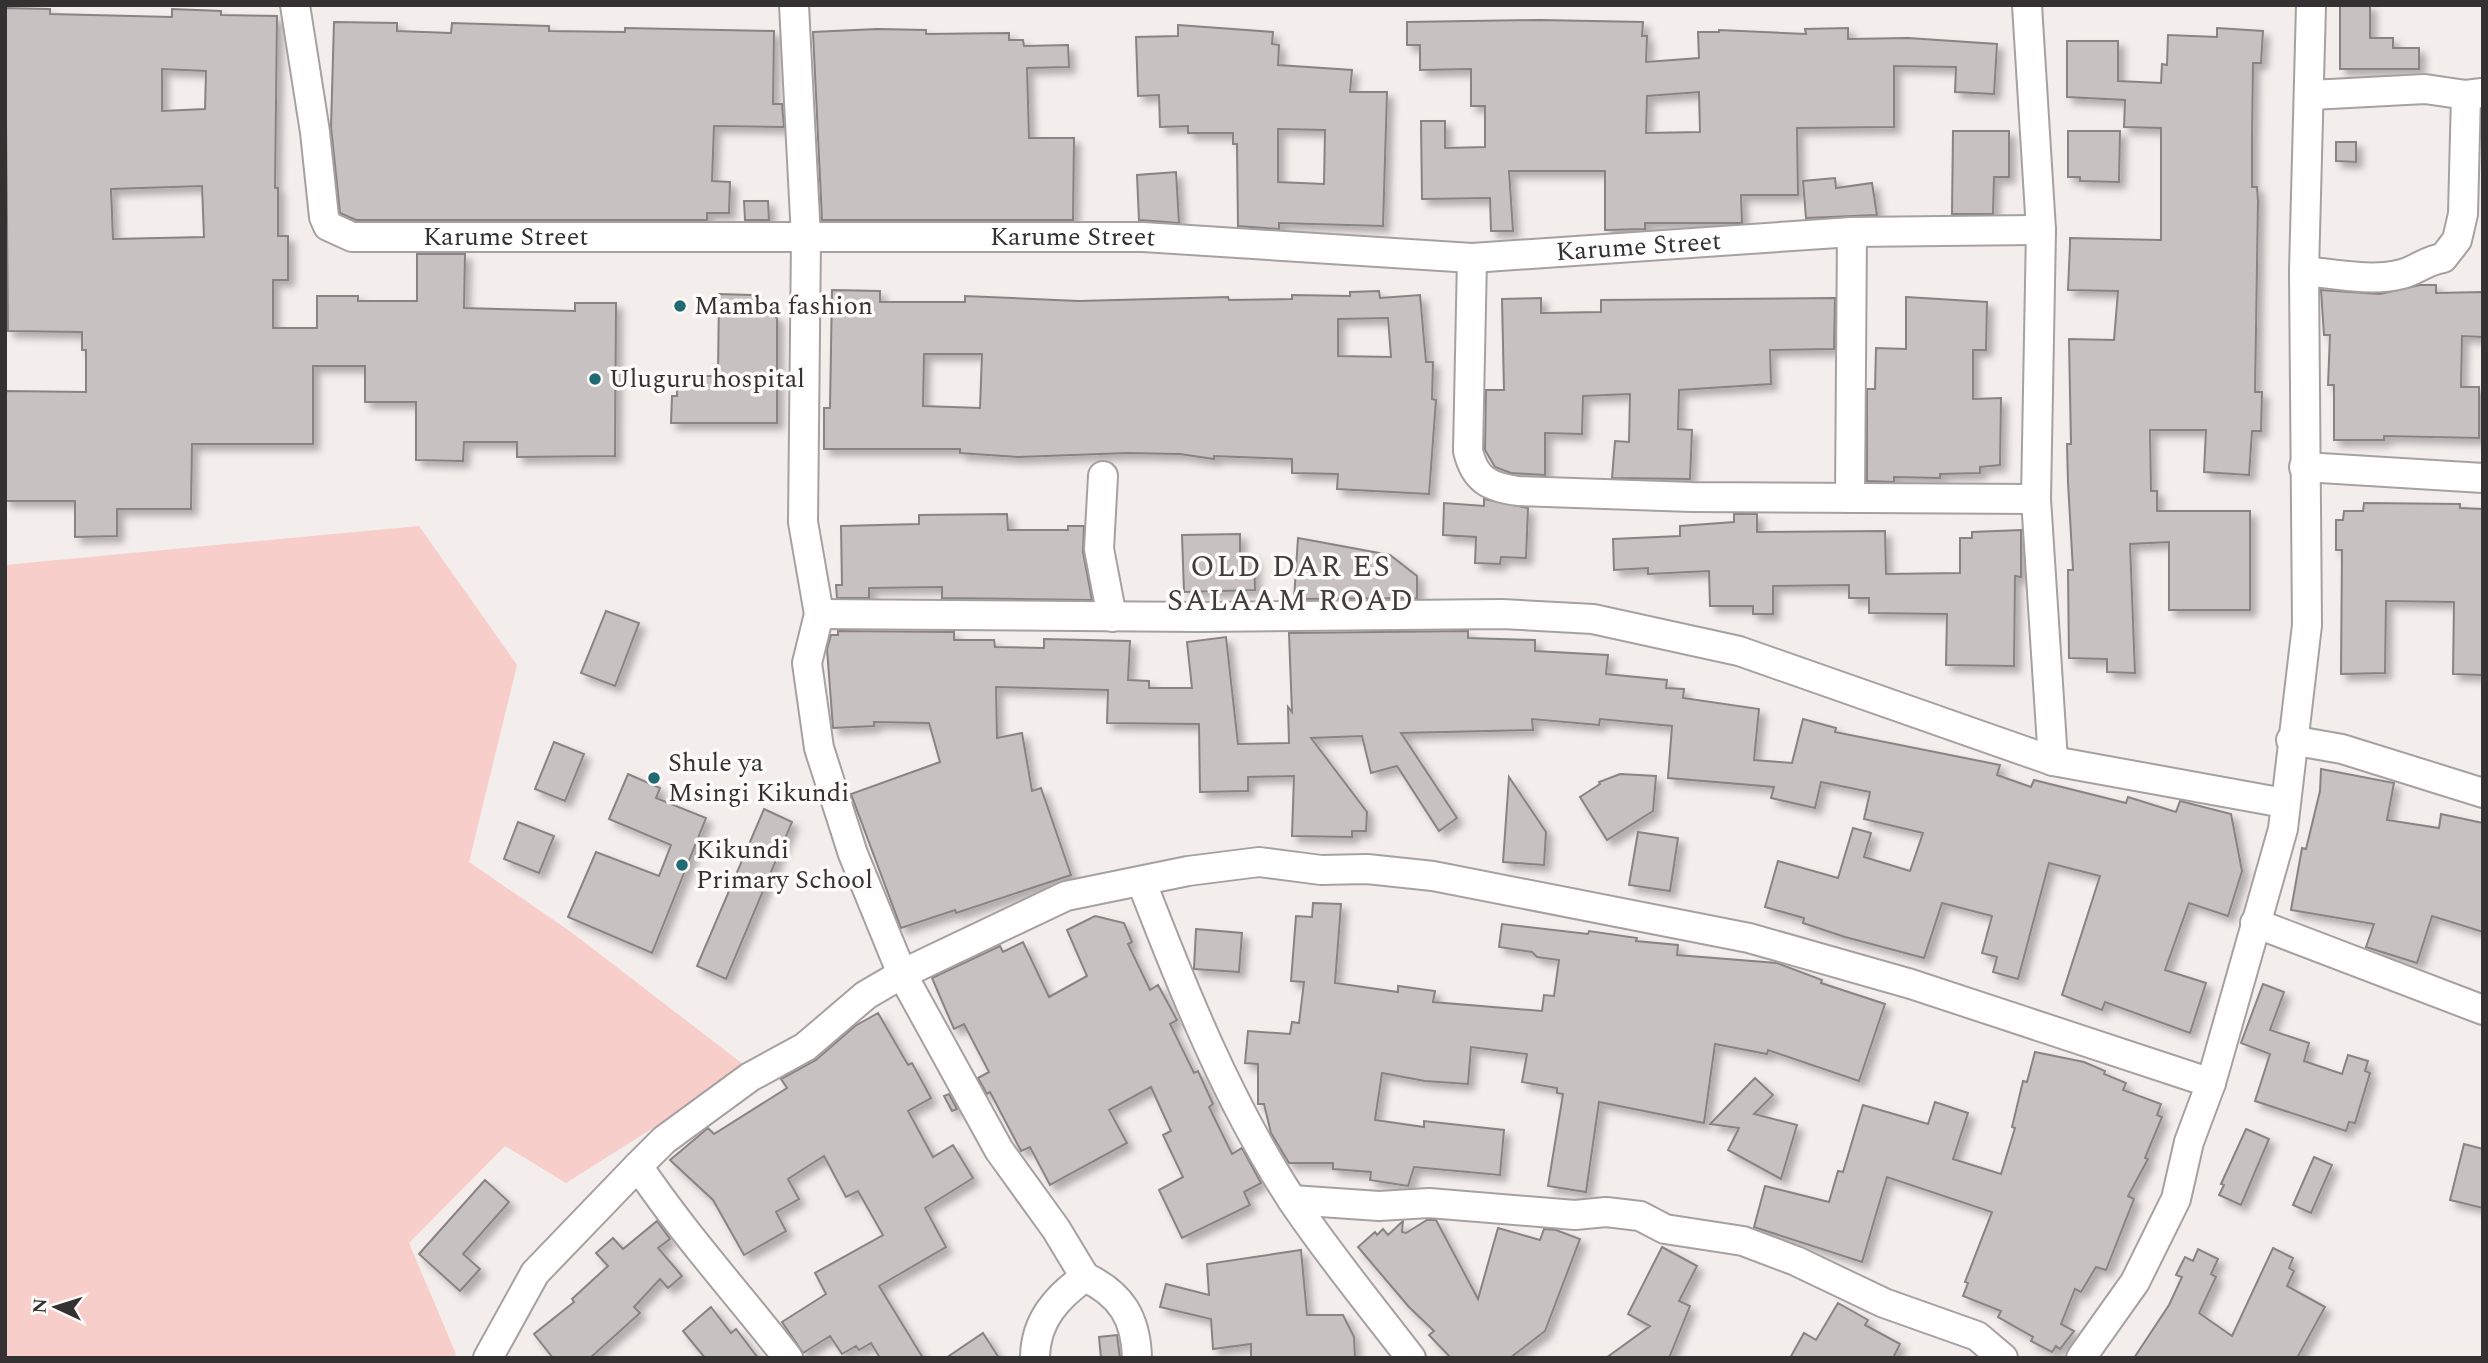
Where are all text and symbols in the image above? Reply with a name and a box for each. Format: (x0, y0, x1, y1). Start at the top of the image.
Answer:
street label: Karume Street (423, 217, 588, 257)
street label: Karume Street (990, 217, 1157, 258)
street label: Karume Street (1555, 221, 1723, 272)
place label: Mamba fashion (694, 286, 873, 326)
marker: Mamba fashion (672, 298, 688, 314)
place label: Uluguru hospital (609, 359, 805, 399)
marker: Uluguru hospital (587, 371, 603, 387)
district label: OLD DAR ES SALAAM ROAD (1167, 544, 1415, 624)
place label: Shule ya Msingi Kikundi (668, 743, 849, 813)
marker: Shule ya Msingi Kikundi (646, 770, 662, 786)
place label: Kikundi Primary School (696, 830, 873, 900)
marker: Kikundi Primary School (674, 857, 690, 873)
north arrow (21, 1272, 91, 1342)
text: N (26, 1297, 56, 1315)

